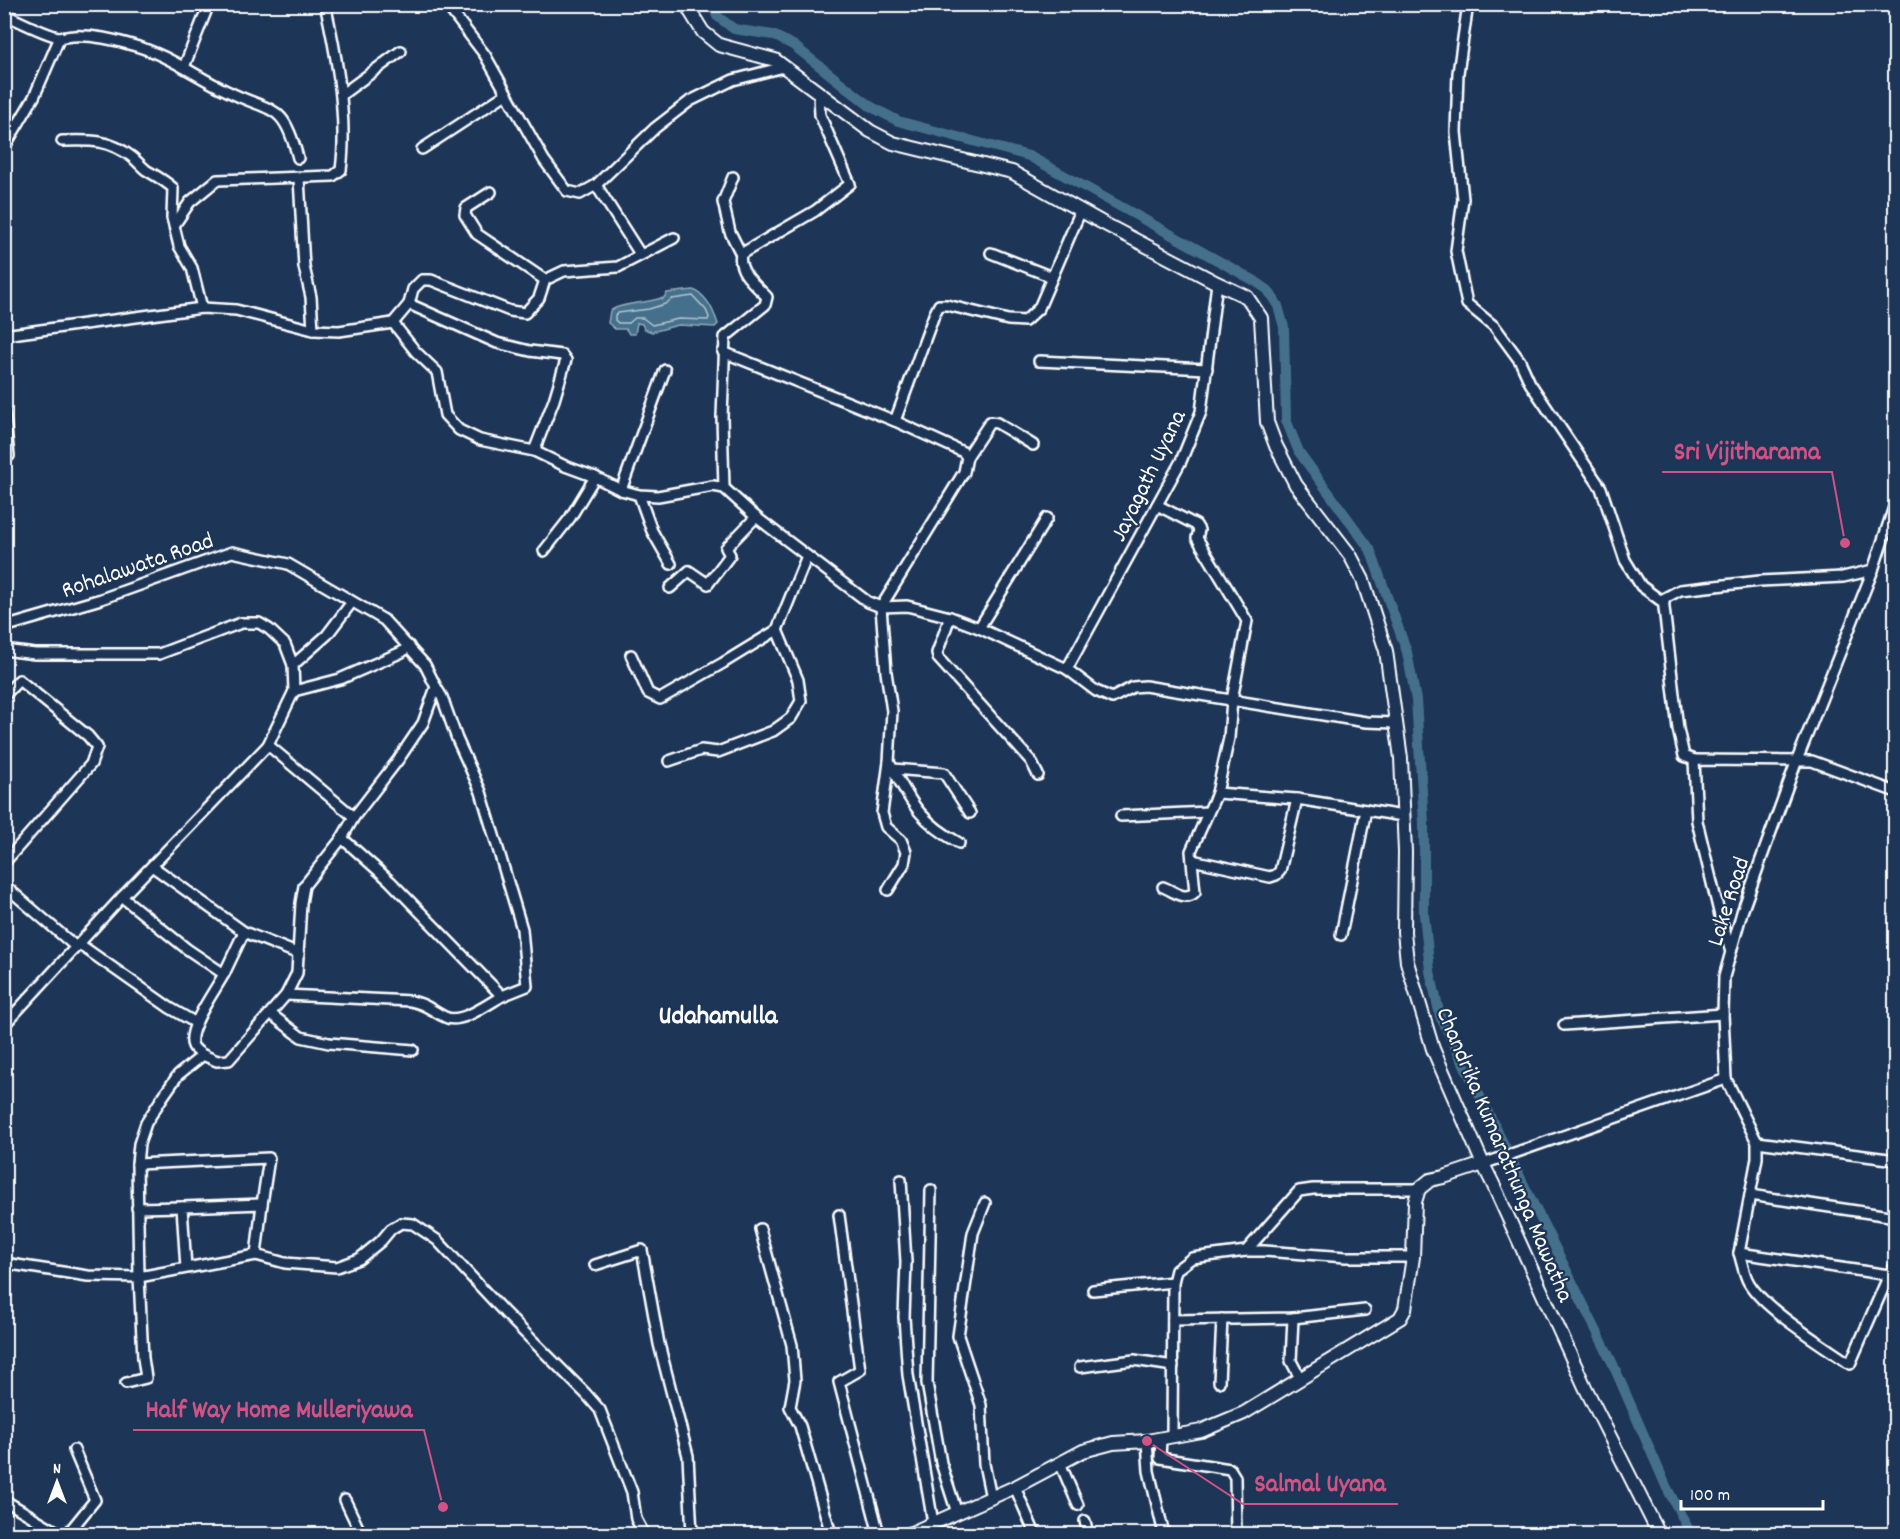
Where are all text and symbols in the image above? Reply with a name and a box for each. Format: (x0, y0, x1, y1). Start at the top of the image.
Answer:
street label: Jayagath Uyana (1103, 404, 1197, 548)
callout: Sri Vijitharama (1662, 428, 1832, 472)
text: Sri Vijitharama (1674, 435, 1821, 472)
street label: Rohalawata Road (57, 525, 219, 609)
street label: Lake Road (1699, 853, 1760, 951)
district label: Udahamulla (658, 998, 779, 1037)
street label: Chandrika Kumarathunga Mawatha (1426, 1002, 1581, 1309)
callout: Half Way Home Mulleriyawa (133, 1386, 424, 1430)
text: Half Way Home Mulleriyawa (146, 1393, 413, 1430)
north arrow (27, 1452, 87, 1512)
text: N (53, 1458, 61, 1481)
callout: Salmal Uyana (1243, 1460, 1398, 1504)
text: Salmal Uyana (1254, 1467, 1387, 1504)
scale bar (1681, 1473, 1824, 1511)
text: 100 m (1690, 1484, 1730, 1509)

